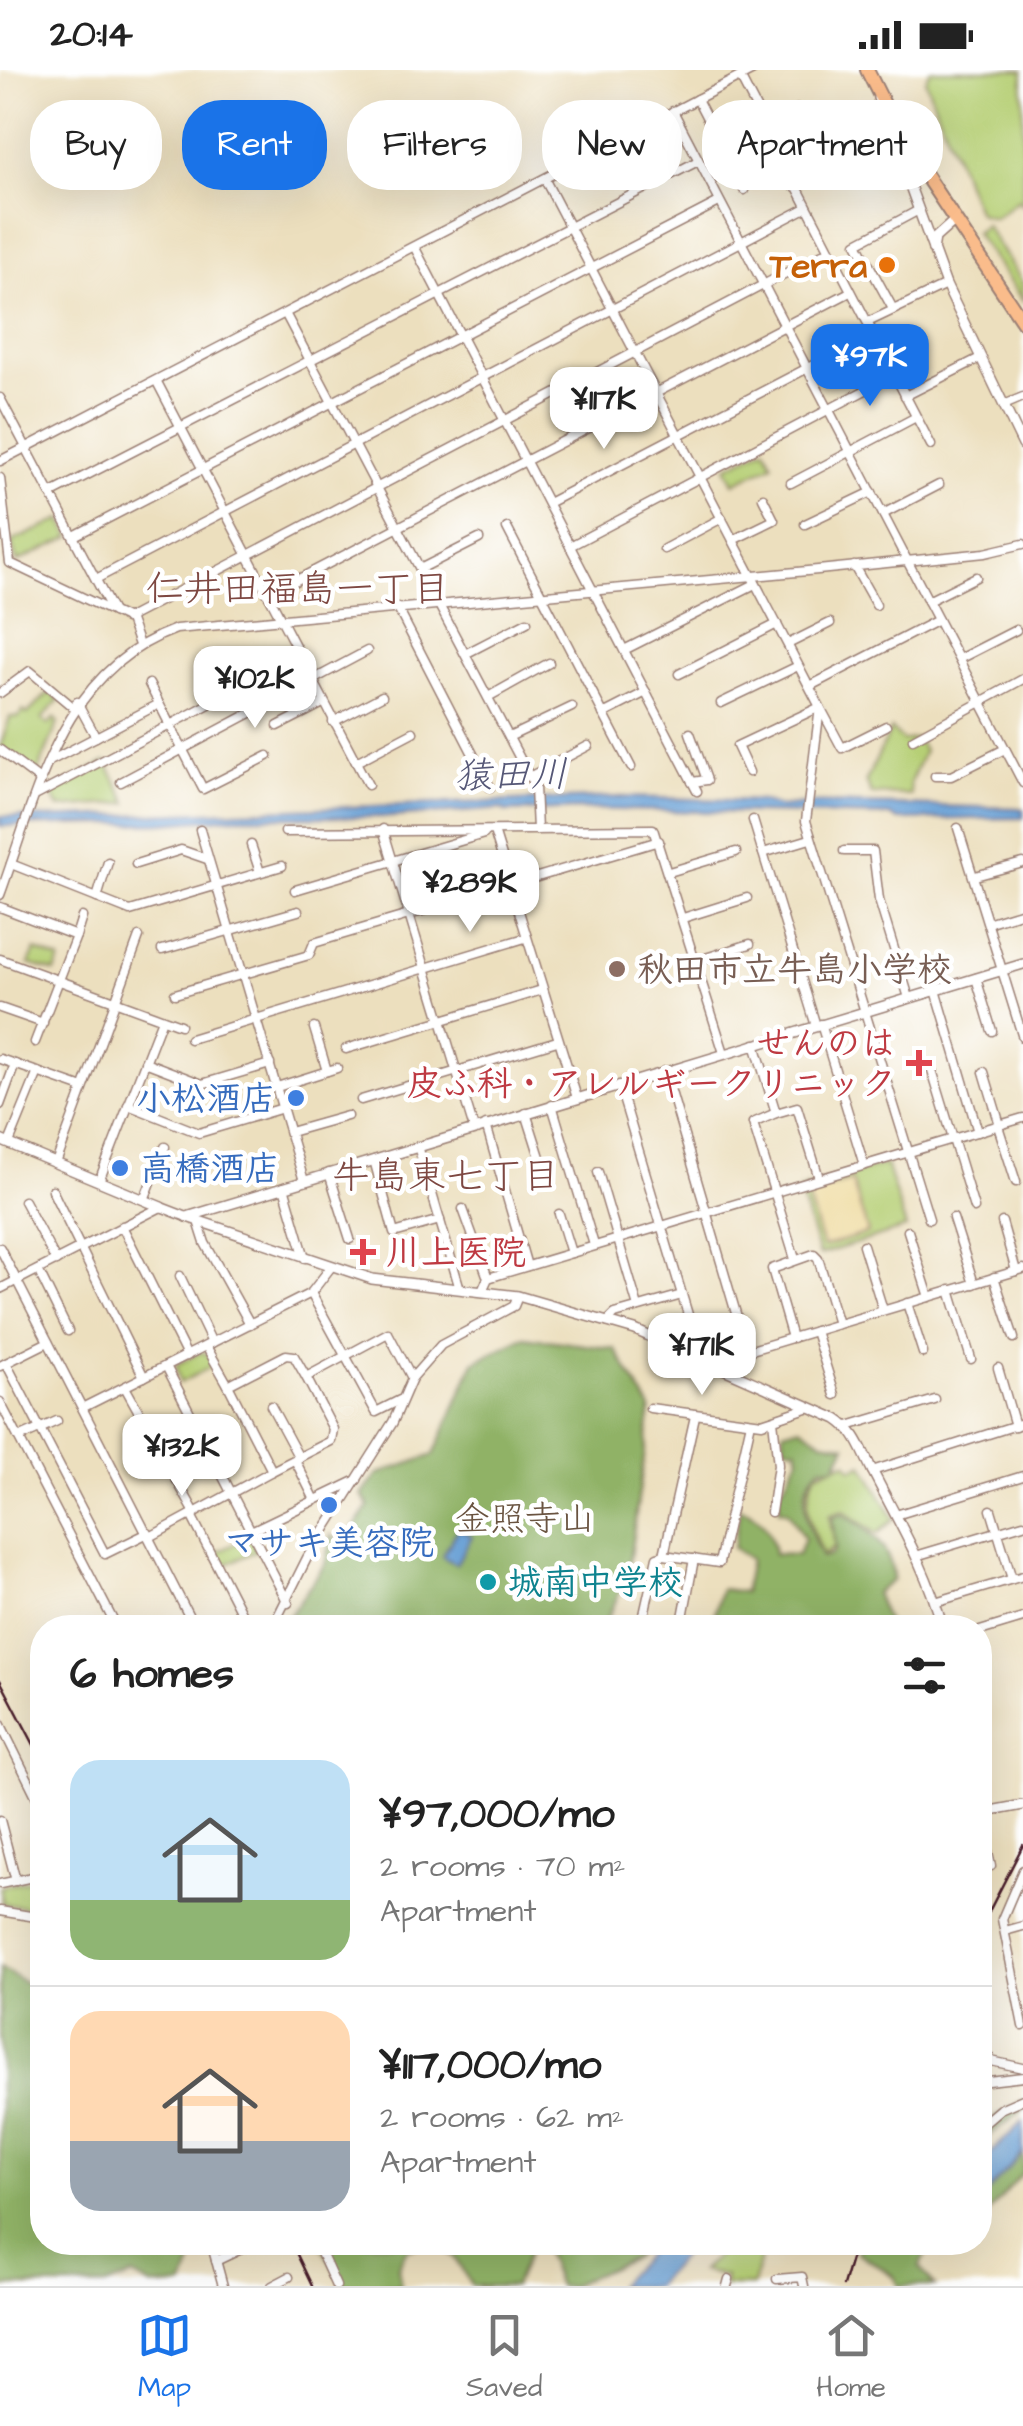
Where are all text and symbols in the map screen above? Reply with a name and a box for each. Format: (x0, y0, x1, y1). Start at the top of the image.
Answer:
text: 20:14 (50, 9, 133, 61)
chip: Buy (30, 100, 162, 190)
chip: Rent (182, 100, 327, 190)
chip: Filters (347, 100, 522, 190)
chip: New (542, 100, 682, 190)
chip: Apartment (702, 100, 943, 190)
place label: Terra (769, 242, 867, 291)
marker: Terra (876, 254, 898, 276)
pin: ¥97K (811, 324, 929, 409)
text: ¥97K (833, 334, 907, 379)
pin: ¥117K (534, 367, 674, 452)
text: ¥117K (572, 377, 636, 422)
district label: 仁井田福島一丁目 (146, 564, 450, 616)
pin: ¥102K (185, 646, 325, 731)
text: ¥102K (215, 656, 295, 701)
water label: 猿田川 (454, 749, 568, 803)
pin: ¥289K (400, 850, 540, 935)
text: ¥289K (423, 860, 517, 905)
place label: 秋田市立牛島小学校 (637, 946, 952, 995)
marker: 秋田市立牛島小学校 (606, 958, 628, 980)
place label: せんのは 皮ふ科・アレルギークリニック (407, 1020, 896, 1109)
marker: せんのは 皮ふ科・アレルギークリニック (906, 1050, 932, 1076)
place label: 小松酒店 (136, 1075, 276, 1124)
marker: 小松酒店 (285, 1087, 307, 1109)
place label: 高橋酒店 (140, 1145, 280, 1194)
district label: 牛島東七丁目 (332, 1151, 560, 1203)
marker: 高橋酒店 (109, 1157, 131, 1179)
place label: 川上医院 (386, 1229, 526, 1278)
marker: 川上医院 (350, 1239, 376, 1265)
pin: ¥171K (632, 1313, 772, 1398)
text: ¥171K (670, 1323, 734, 1368)
pin: ¥132K (112, 1414, 252, 1499)
text: ¥132K (144, 1424, 220, 1469)
marker: マサキ美容院 (318, 1494, 340, 1516)
park label: 金照寺山 (455, 1495, 595, 1544)
place label: マサキ美容院 (224, 1519, 434, 1568)
place label: 城南中学校 (508, 1559, 683, 1608)
marker: 城南中学校 (477, 1571, 499, 1593)
text: 6 homes (70, 1646, 234, 1704)
icon: filters (897, 1648, 952, 1703)
text: ¥97,000/mo (380, 1786, 615, 1844)
icon: home (150, 1800, 270, 1920)
text: 2 rooms · 70 m² (380, 1844, 625, 1889)
text: Apartment (380, 1889, 536, 1934)
text: ¥117,000/mo (380, 2037, 601, 2095)
icon: home (150, 2051, 270, 2171)
text: 2 rooms · 62 m² (380, 2095, 624, 2140)
text: Apartment (380, 2140, 536, 2185)
tab: Map (137, 2308, 192, 2407)
tab: Saved (466, 2308, 542, 2407)
tab: Home (816, 2308, 886, 2407)

